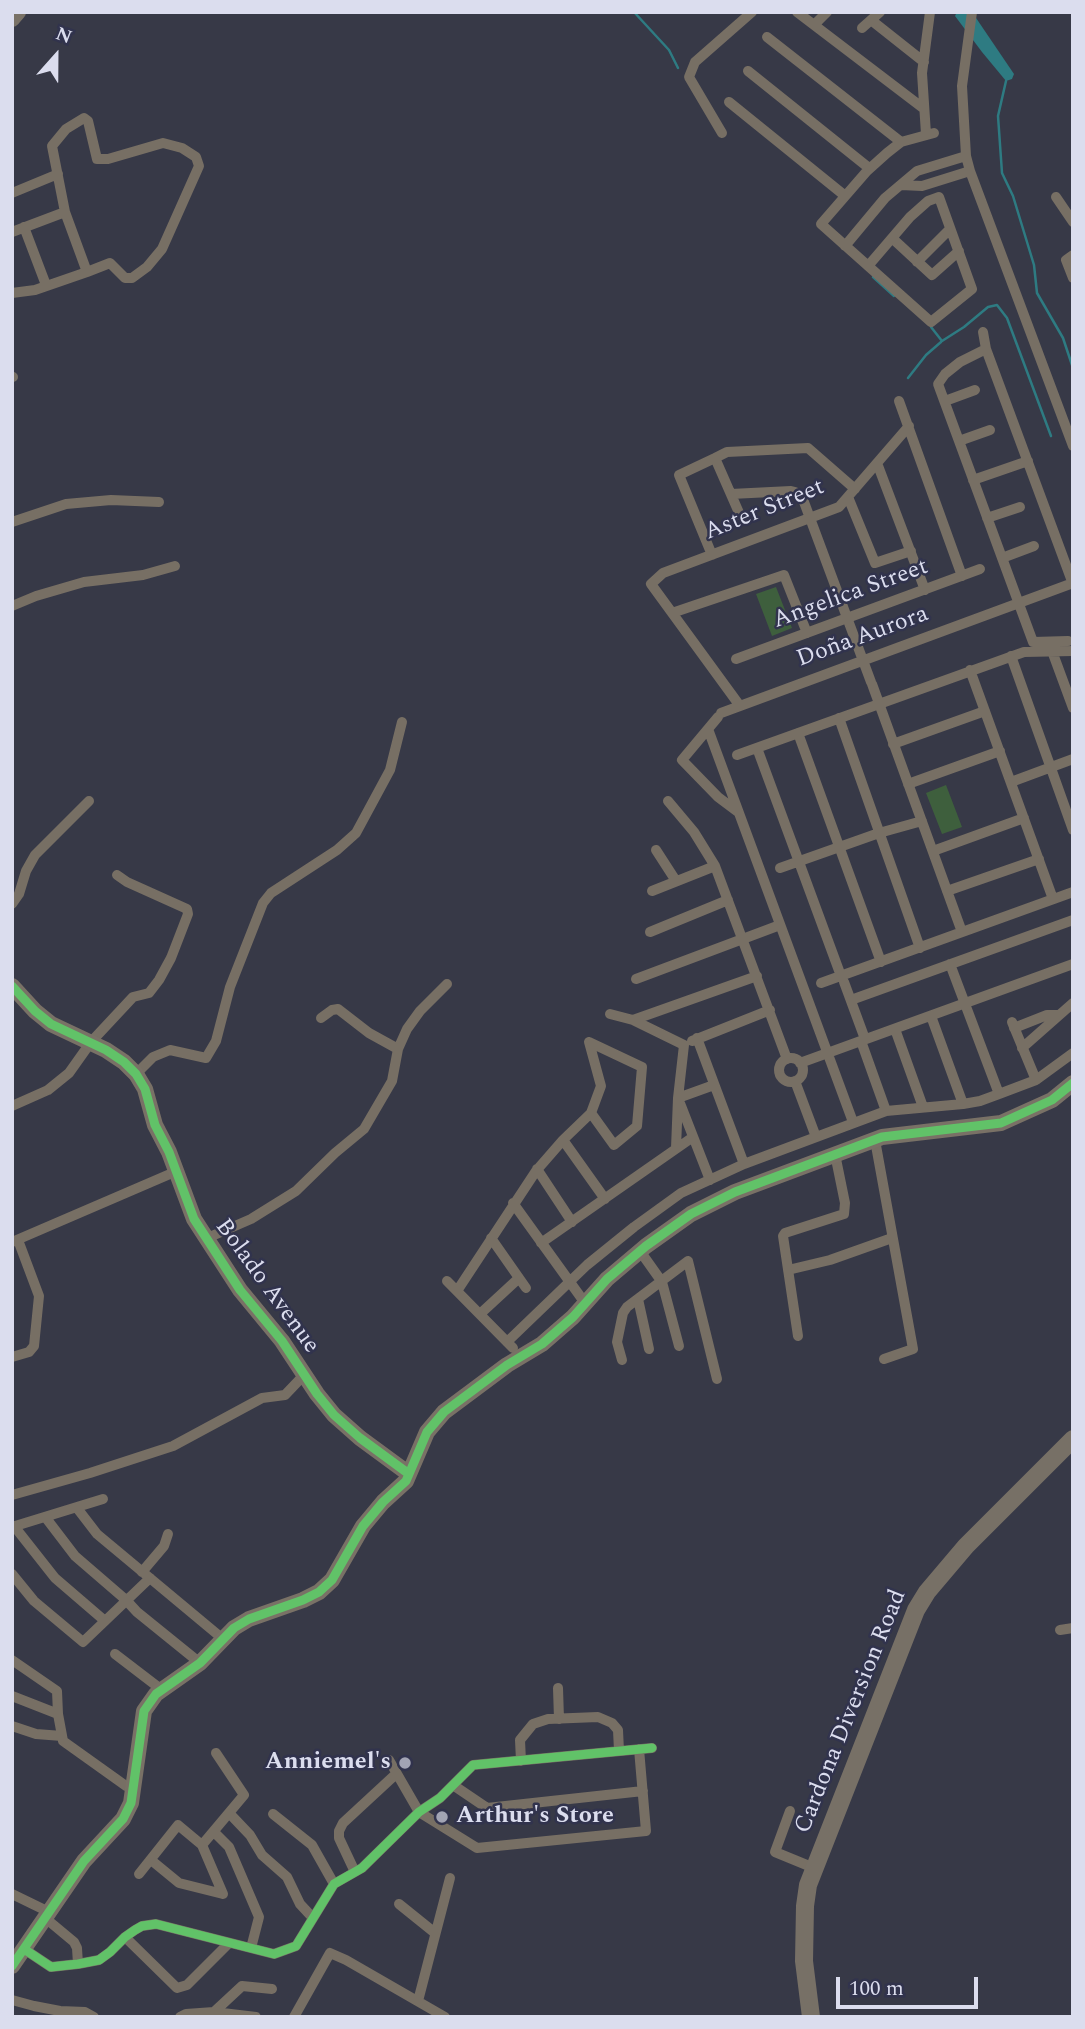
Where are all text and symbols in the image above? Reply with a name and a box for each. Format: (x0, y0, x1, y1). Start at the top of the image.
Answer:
text: N (51, 20, 76, 52)
north arrow (21, 21, 91, 91)
street label: Aster Street (701, 474, 829, 548)
street label: Angelica Street (769, 554, 933, 636)
street label: Doña Aurora (793, 601, 933, 675)
street label: Bolado Avenue (208, 1214, 324, 1360)
street label: Cardona Diversion Road (790, 1586, 914, 1838)
place label: Anniemel's (265, 1749, 391, 1777)
marker: Anniemel's (397, 1755, 413, 1771)
place label: Arthur's Store (456, 1803, 614, 1831)
marker: Arthur's Store (434, 1809, 450, 1825)
scale bar (840, 1962, 982, 2006)
text: 100 m (849, 1973, 904, 2005)

